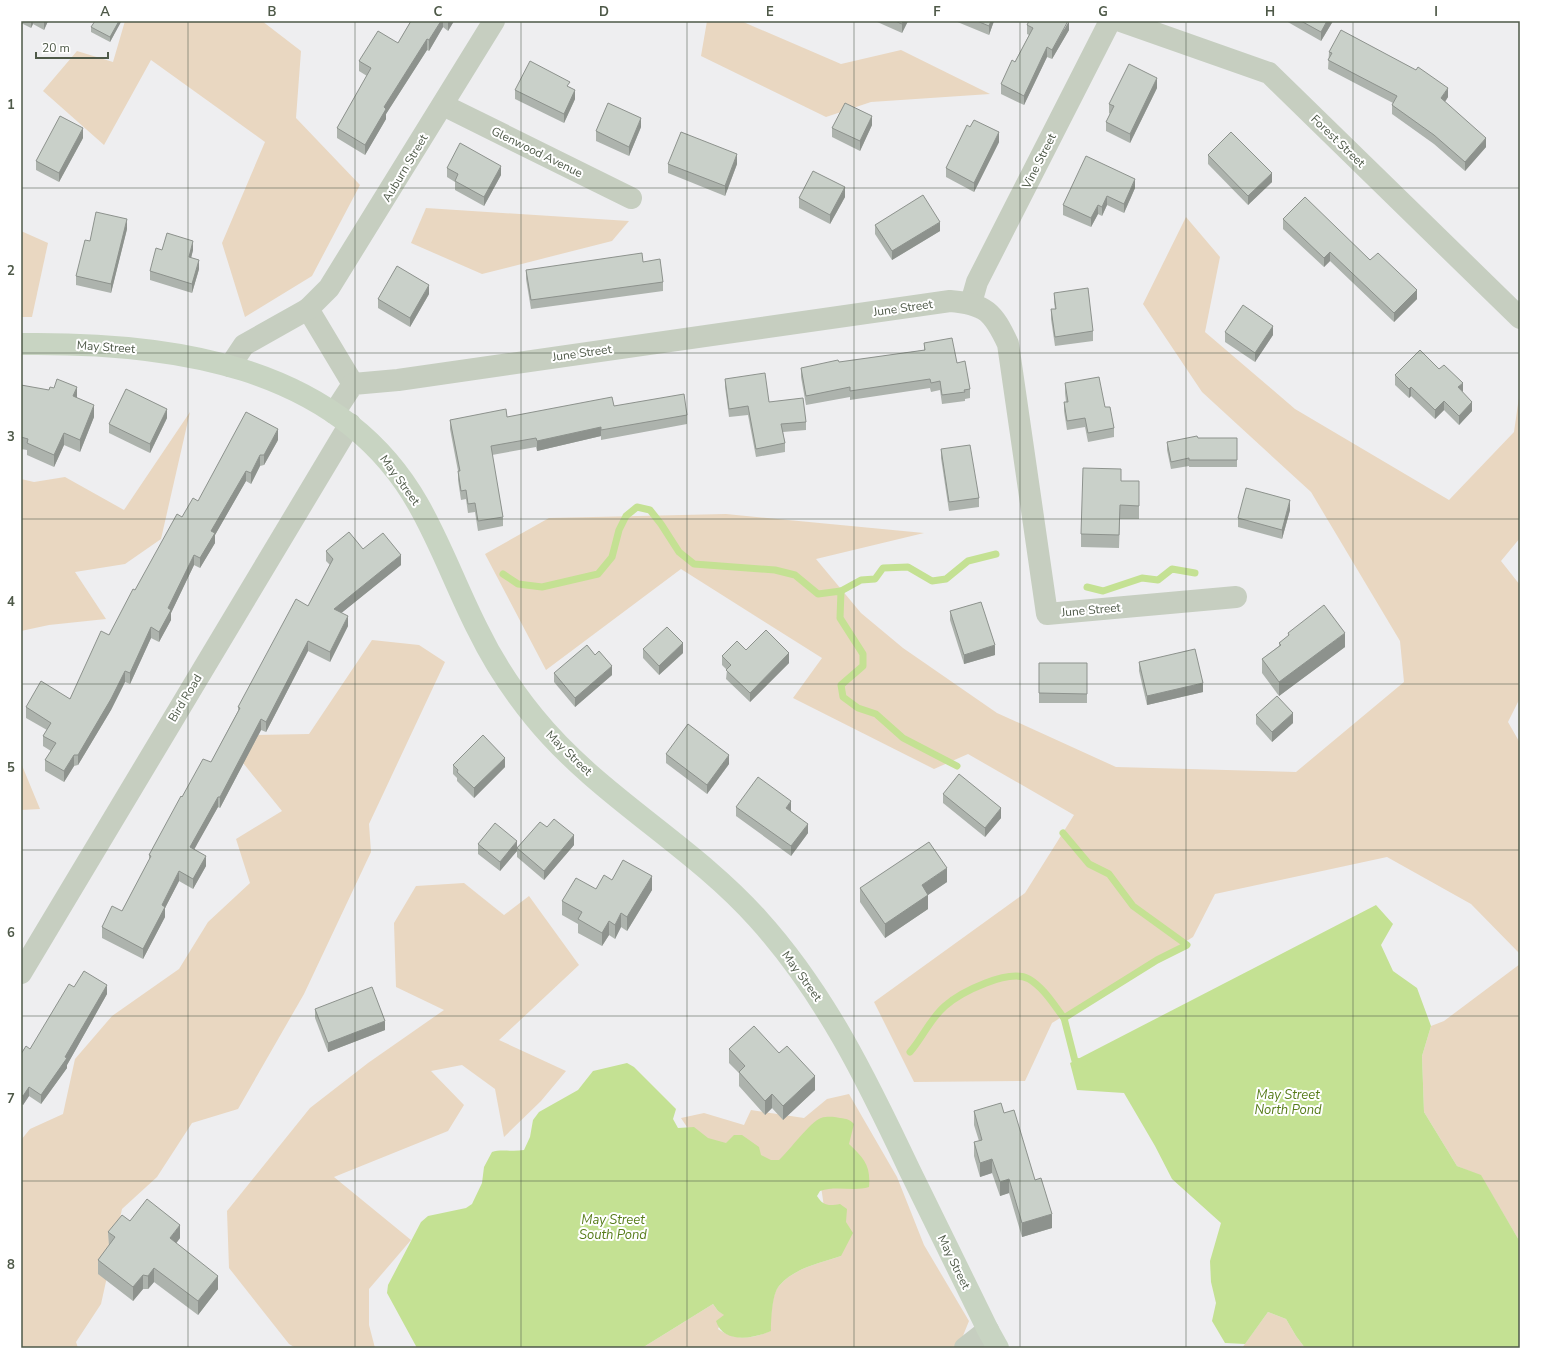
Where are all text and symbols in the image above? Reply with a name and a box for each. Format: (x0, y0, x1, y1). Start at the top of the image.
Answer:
text: A (100, 3, 110, 21)
text: B (268, 3, 277, 21)
text: C (434, 3, 443, 21)
text: D (599, 3, 609, 21)
text: E (766, 3, 774, 21)
text: F (933, 3, 941, 21)
text: G (1098, 3, 1108, 21)
text: H (1265, 3, 1275, 21)
text: I (1434, 3, 1438, 21)
scale bar (36, 34, 108, 60)
text: 20 m (42, 40, 70, 56)
text: 1 (7, 96, 15, 114)
street label: Forest Street (1307, 111, 1369, 171)
street label: Glenwood Avenue (489, 123, 585, 181)
street label: Vine Street (1018, 130, 1060, 192)
street label: Auburn Street (379, 131, 432, 205)
text: 2 (7, 262, 15, 280)
street label: June Street (871, 296, 934, 320)
street label: May Street (76, 337, 137, 357)
street label: June Street (550, 341, 613, 365)
text: 3 (7, 428, 15, 446)
street label: May Street (376, 452, 424, 509)
text: 4 (7, 593, 15, 611)
street label: June Street (1060, 599, 1122, 621)
street label: Bird Road (164, 671, 206, 725)
street label: May Street (542, 727, 596, 780)
text: 5 (7, 759, 15, 777)
text: 6 (7, 924, 15, 942)
street label: May Street (778, 948, 826, 1005)
water label: May Street North Pond (1254, 1086, 1322, 1119)
text: 7 (7, 1090, 15, 1108)
water label: May Street South Pond (579, 1211, 647, 1244)
street label: May Street (934, 1232, 974, 1293)
text: 8 (7, 1256, 15, 1274)

